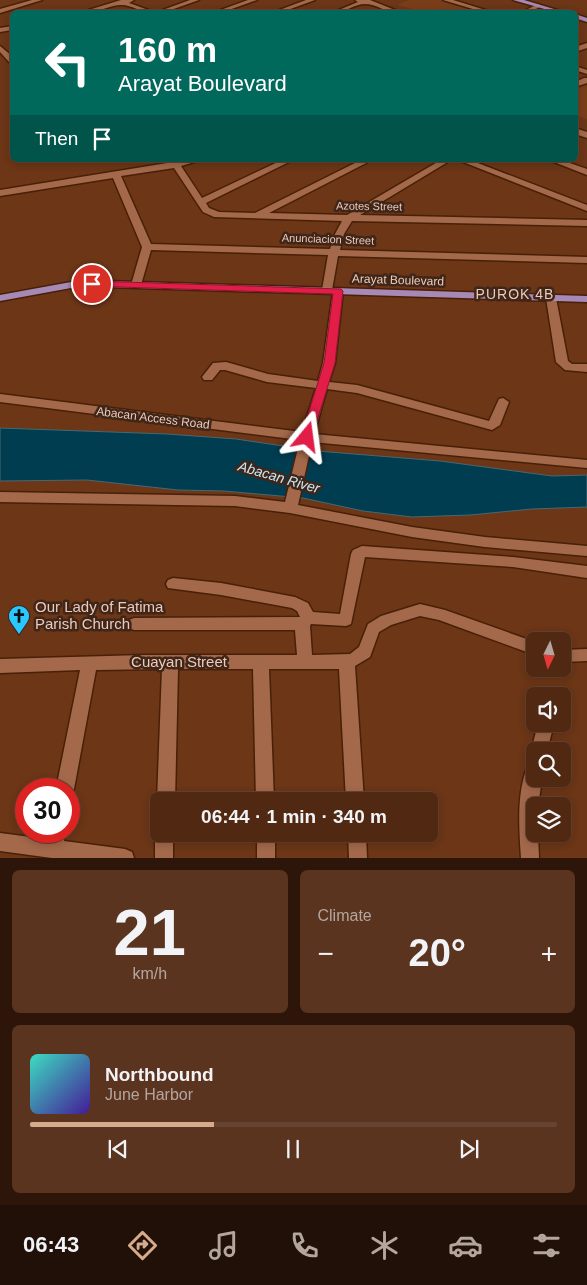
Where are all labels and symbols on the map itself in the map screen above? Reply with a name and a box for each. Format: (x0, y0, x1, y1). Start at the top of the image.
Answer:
street label: Azotes Street (336, 199, 402, 213)
street label: Anunciacion Street (282, 231, 374, 247)
pin (71, 263, 113, 305)
street label: Arayat Boulevard (352, 271, 444, 289)
district label: PUROK 4B (476, 286, 554, 302)
street label: Abacan Access Road (96, 404, 210, 432)
position arrow (280, 410, 332, 462)
water label: Abacan River (235, 457, 323, 497)
place label: Our Lady of Fatima Parish Church (35, 598, 164, 632)
church icon: Our Lady of Fatima Parish Church (7, 604, 31, 635)
north arrow (526, 632, 571, 678)
street label: Cuayan Street (131, 653, 228, 670)
speed limit sign: 30 (15, 778, 80, 843)

